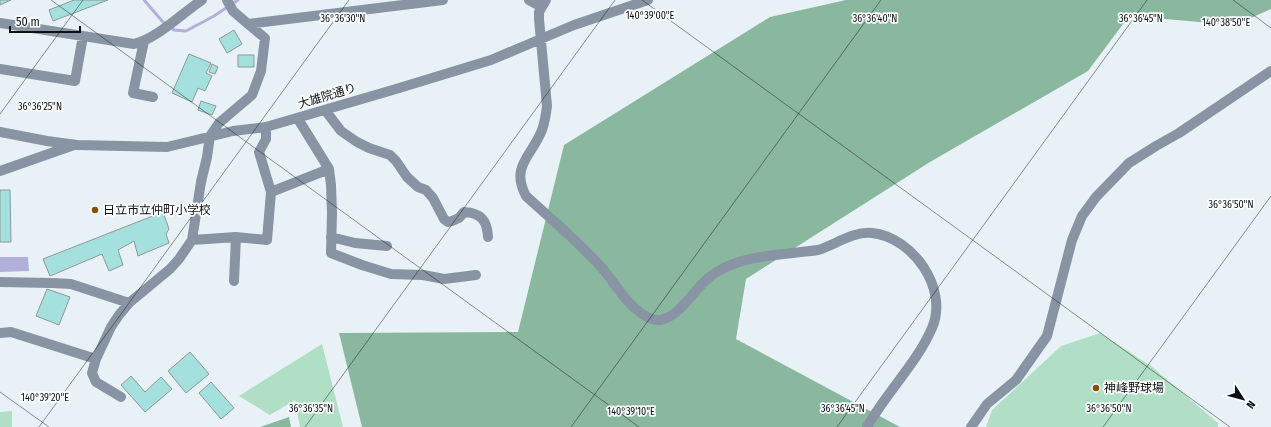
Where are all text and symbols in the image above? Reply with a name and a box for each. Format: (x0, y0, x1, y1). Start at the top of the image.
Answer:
scale bar (10, 8, 80, 34)
text: 140°39'00"E (626, 10, 675, 22)
text: 36°36'30"N (321, 13, 365, 25)
text: 36°36'40"N (853, 13, 897, 25)
text: 36°36'45"N (1119, 13, 1163, 25)
text: 50 m (16, 15, 40, 29)
text: 140°38'50"E (1202, 17, 1250, 29)
street label: 大雄院通り (296, 81, 358, 111)
text: 36°36'25"N (18, 101, 62, 113)
text: 36°36'50"N (1209, 199, 1253, 211)
place label: 日立市立仲町小学校 (103, 203, 211, 217)
marker: 日立市立仲町小学校 (90, 205, 100, 215)
north arrow (1223, 379, 1263, 419)
place label: 神峰野球場 (1104, 381, 1164, 395)
marker: 神峰野球場 (1091, 383, 1101, 393)
text: 140°39'20"E (21, 392, 69, 404)
text: N (1243, 398, 1258, 411)
text: 36°36'35"N (289, 403, 333, 415)
text: 36°36'45"N (821, 403, 865, 415)
text: 36°36'50"N (1087, 403, 1131, 415)
text: 140°39'10"E (607, 406, 655, 418)

